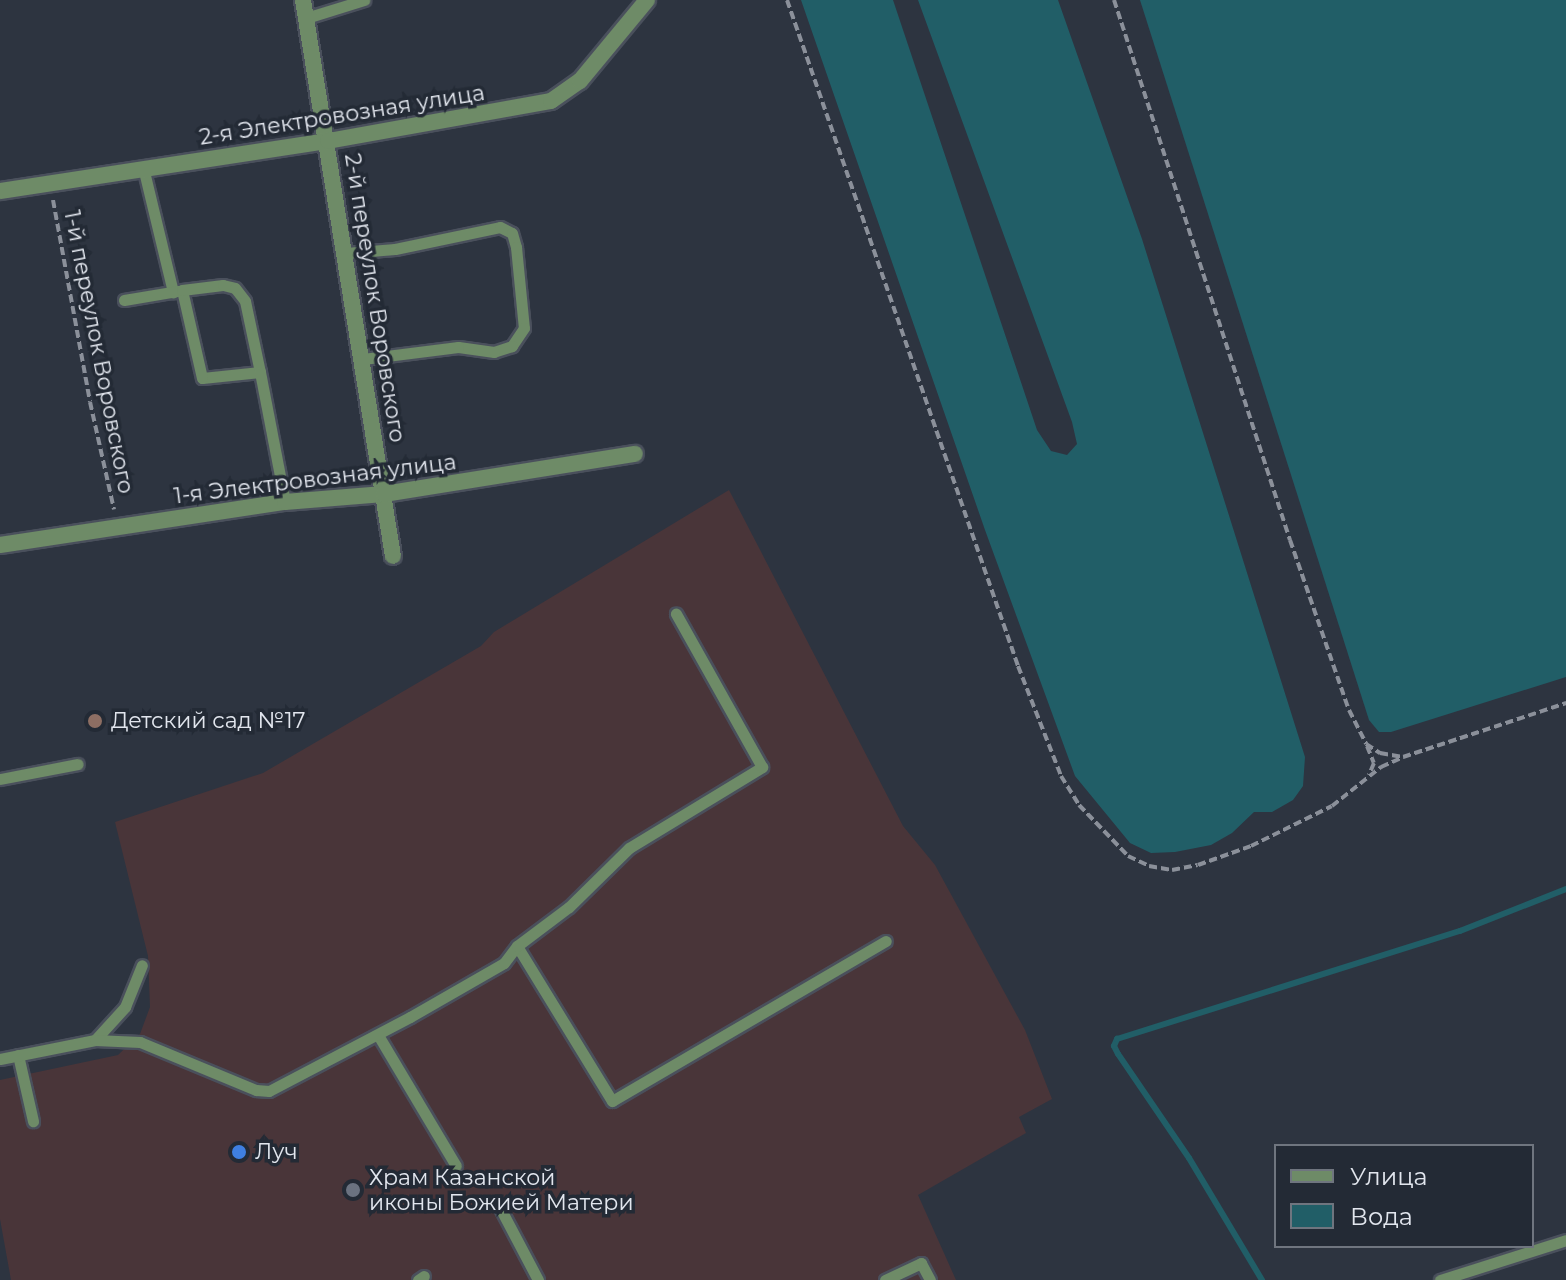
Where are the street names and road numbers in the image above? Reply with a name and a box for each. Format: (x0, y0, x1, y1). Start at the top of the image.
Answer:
street label: 2-я Электровозная улица (197, 79, 487, 151)
street label: 2-й переулок Воровского (339, 152, 411, 444)
street label: 1-й переулок Воровского (59, 208, 139, 496)
street label: 1-я Электровозная улица (172, 449, 458, 509)

